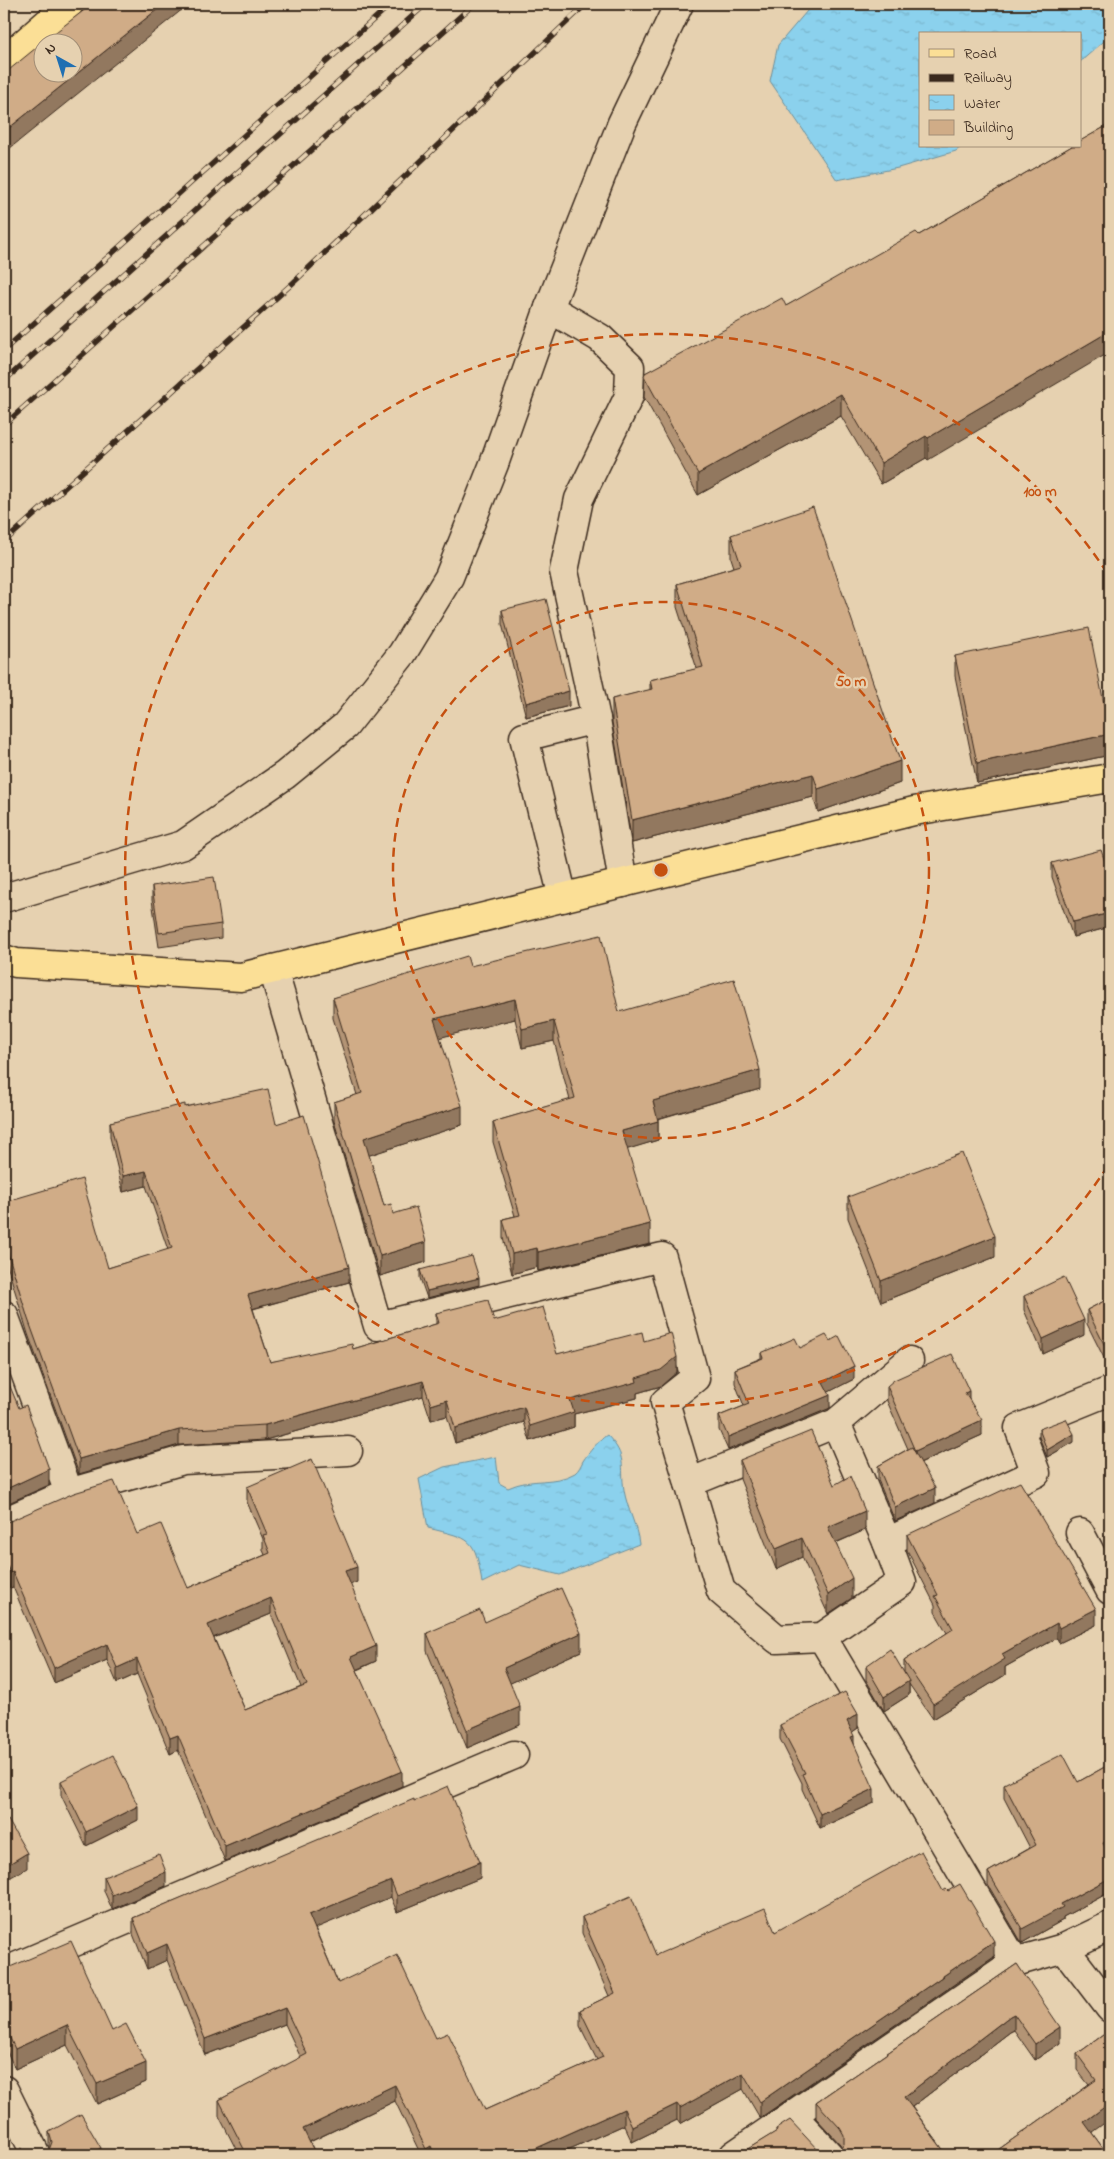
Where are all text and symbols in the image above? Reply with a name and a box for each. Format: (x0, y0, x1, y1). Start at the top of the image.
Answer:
north arrow (32, 32, 82, 82)
legend (919, 32, 1082, 148)
text: N (40, 38, 61, 60)
text: Road (964, 43, 997, 65)
text: Railway (964, 67, 1012, 90)
text: Water (964, 93, 1000, 115)
text: Building (963, 117, 1013, 140)
text: 100 m (1023, 481, 1057, 503)
text: 50 m (836, 671, 867, 693)
centre of rings (652, 861, 670, 879)

